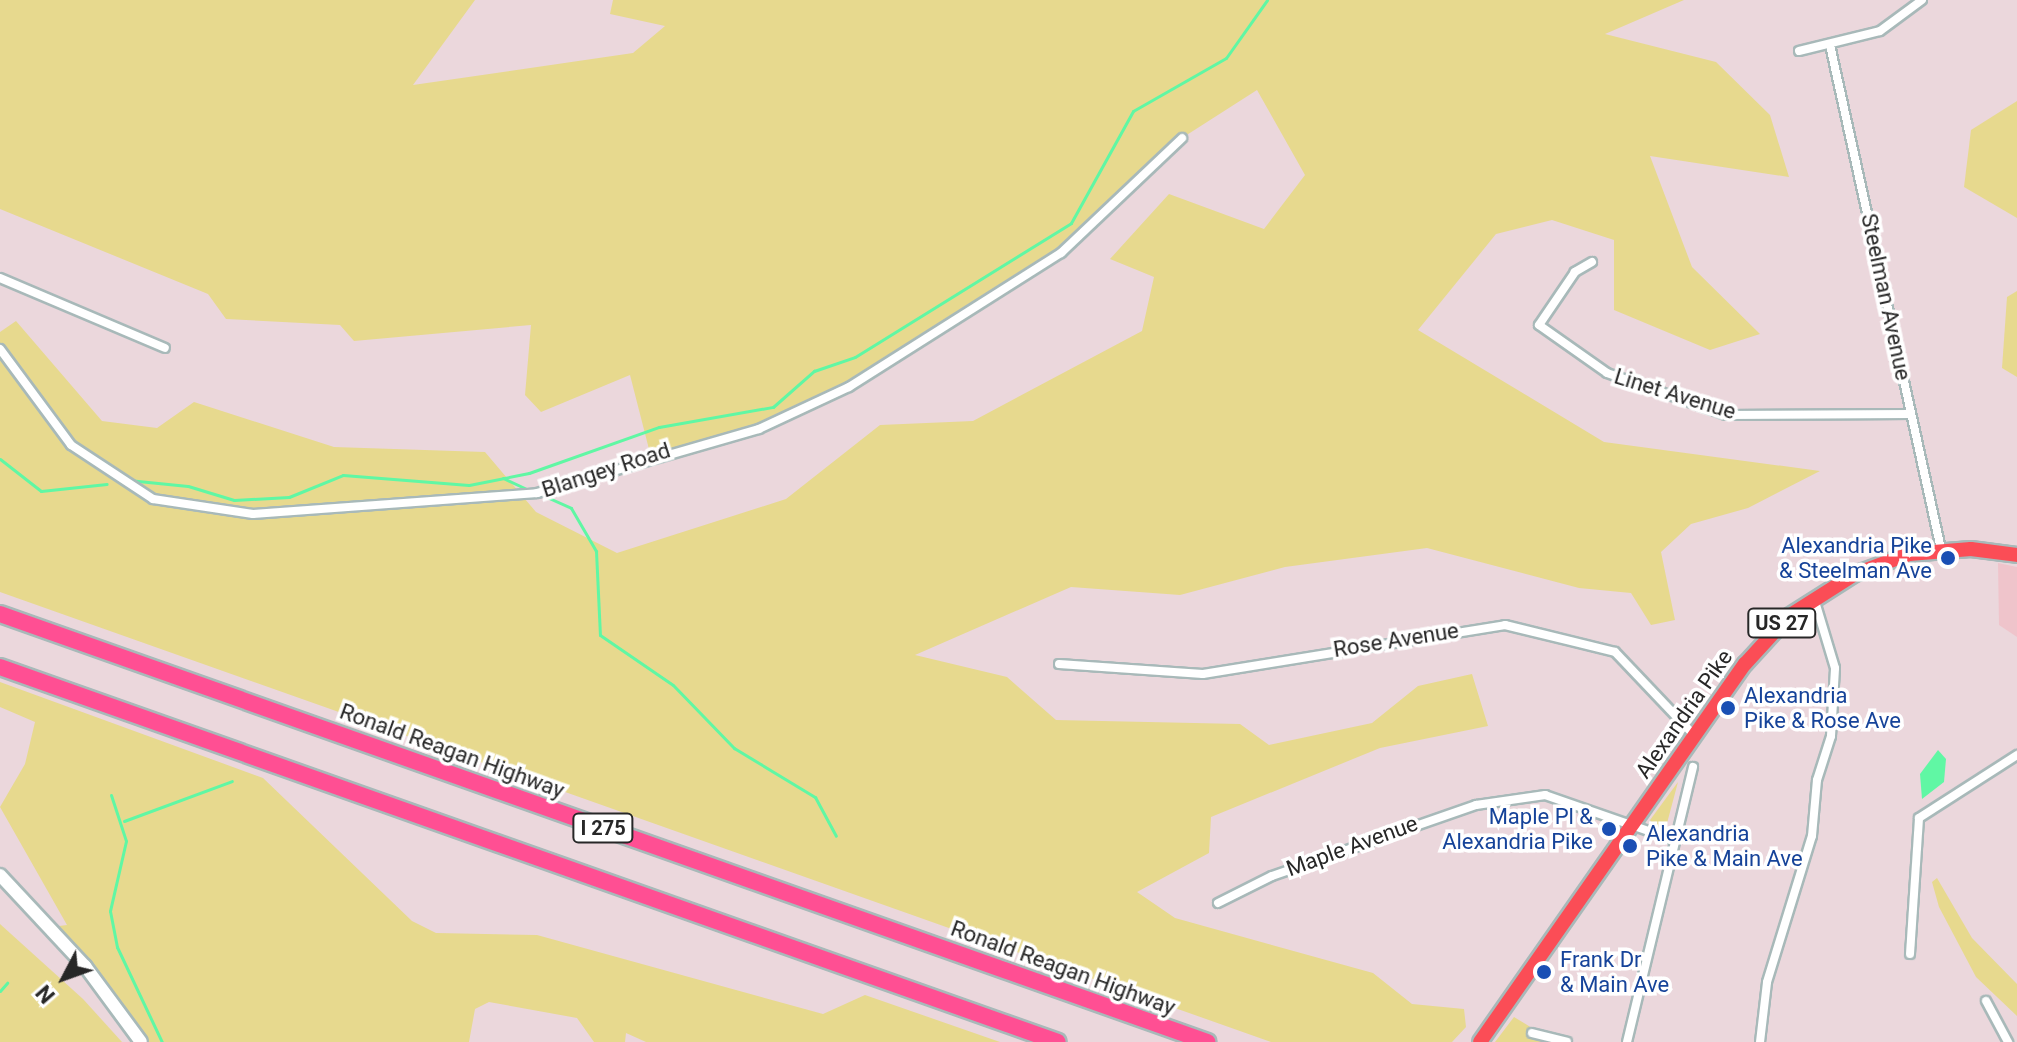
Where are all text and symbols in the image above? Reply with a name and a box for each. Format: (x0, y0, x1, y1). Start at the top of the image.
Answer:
street label: Steelman Avenue (1855, 211, 1917, 383)
street label: Linet Avenue (1611, 363, 1739, 425)
street label: Blangey Road (538, 437, 674, 503)
place label: Alexandria Pike & Steelman Ave (1779, 532, 1932, 584)
marker: Alexandria Pike & Steelman Ave (1939, 549, 1957, 567)
road number: US 27 (1746, 607, 1818, 639)
street label: Rose Avenue (1331, 617, 1461, 663)
street label: Alexandria Pike (1630, 645, 1738, 783)
place label: Alexandria Pike & Rose Ave (1744, 682, 1901, 734)
street label: Ronald Reagan Highway (336, 698, 568, 804)
marker: Alexandria Pike & Rose Ave (1719, 699, 1737, 717)
place label: Maple Pl & Alexandria Pike (1442, 803, 1593, 854)
street label: Maple Avenue (1283, 810, 1421, 882)
road number: I 275 (571, 812, 635, 844)
marker: Maple Pl & Alexandria Pike (1600, 820, 1618, 838)
place label: Alexandria Pike & Main Ave (1646, 820, 1803, 872)
marker: Alexandria Pike & Main Ave (1621, 837, 1639, 855)
street label: Ronald Reagan Highway (947, 915, 1179, 1021)
north arrow (24, 938, 104, 1018)
place label: Frank Dr & Main Ave (1560, 946, 1669, 998)
marker: Frank Dr & Main Ave (1535, 963, 1553, 981)
text: N (31, 980, 60, 1008)

